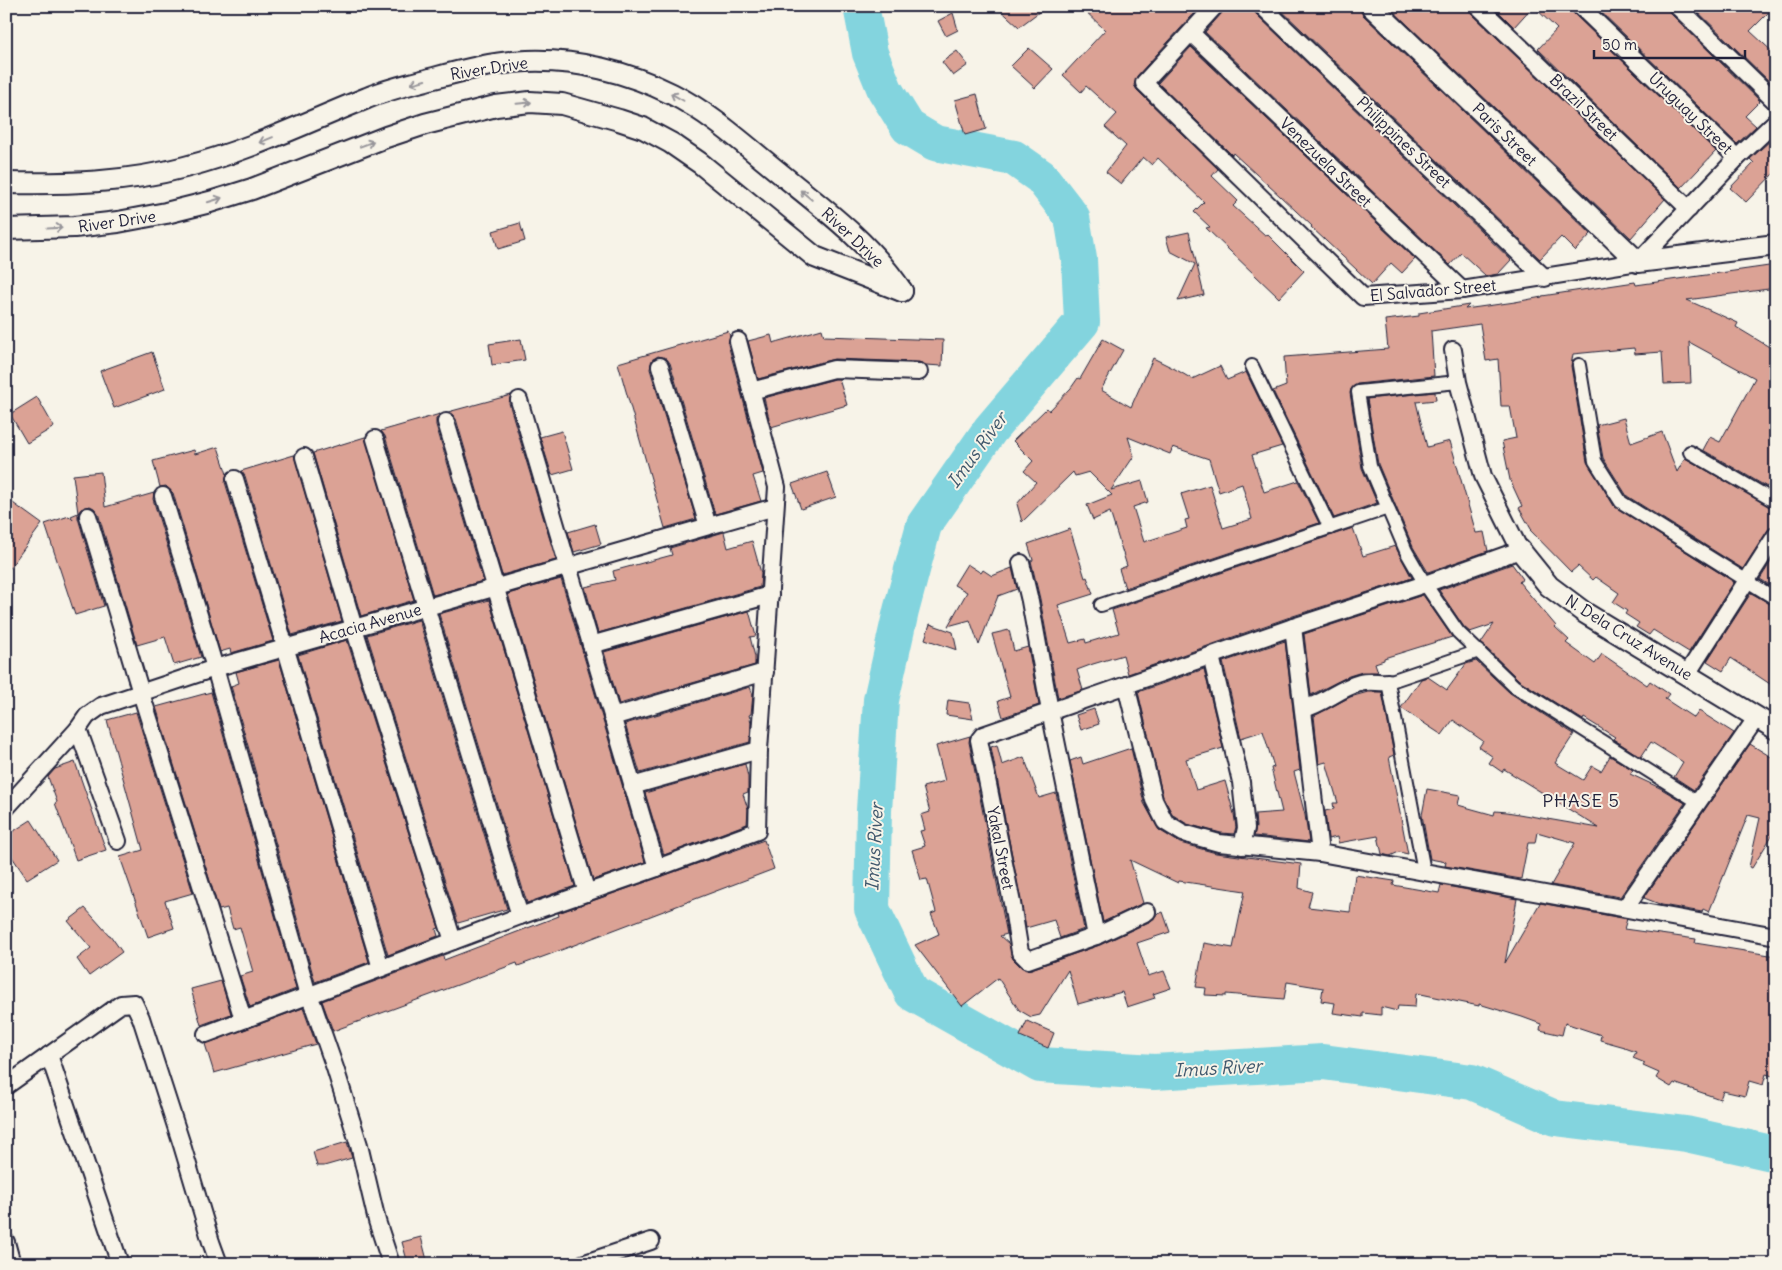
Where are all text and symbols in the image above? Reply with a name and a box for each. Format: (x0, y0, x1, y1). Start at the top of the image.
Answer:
scale bar (1594, 28, 1746, 60)
text: 50 m (1602, 35, 1637, 54)
street label: River Drive (449, 52, 529, 84)
street label: Uruguay Street (1645, 68, 1738, 159)
street label: Brazil Street (1546, 69, 1623, 145)
one-way arrow (410, 78, 426, 87)
one-way arrow (670, 92, 684, 102)
street label: Philippines Street (1353, 92, 1456, 192)
one-way arrow (515, 98, 531, 108)
street label: Paris Street (1468, 98, 1542, 170)
street label: Venezuela Street (1276, 113, 1377, 212)
one-way arrow (259, 135, 274, 145)
one-way arrow (359, 139, 374, 148)
one-way arrow (800, 189, 813, 201)
one-way arrow (206, 195, 222, 205)
street label: River Drive (818, 203, 888, 271)
street label: River Drive (77, 206, 157, 236)
one-way arrow (46, 223, 63, 233)
street label: El Salvador Street (1369, 274, 1498, 305)
water label: Imus River (942, 406, 1014, 492)
street label: N. Dela Cruz Avenue (1562, 590, 1696, 684)
street label: Acacia Avenue (316, 599, 424, 647)
district label: PHASE 5 (1542, 789, 1620, 812)
water label: Imus River (860, 800, 888, 891)
street label: Yakal Street (983, 805, 1019, 892)
water label: Imus River (1174, 1054, 1265, 1082)

